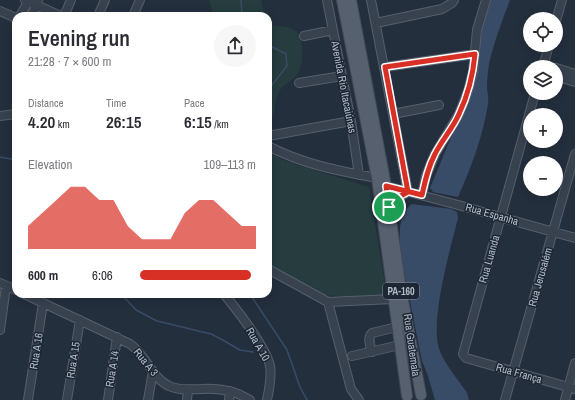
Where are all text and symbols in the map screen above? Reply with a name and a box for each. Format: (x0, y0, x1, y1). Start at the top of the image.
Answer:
map controls (523, 12, 563, 196)
button: locate (523, 12, 563, 52)
text: Evening run (28, 23, 130, 53)
button: share (214, 25, 256, 67)
street label: Avenida Rio Itacaiúnas (328, 39, 360, 135)
text: 21:28 · 7 × 600 m (28, 53, 111, 70)
button: layers (523, 60, 563, 100)
text: Distance (28, 96, 64, 110)
text: Time (106, 96, 126, 110)
text: Pace (184, 96, 205, 110)
button: + (523, 108, 563, 148)
text: 4.20 (28, 110, 55, 133)
text: 26:15 (106, 110, 141, 133)
text: 6:15 (184, 110, 212, 133)
text: km (55, 117, 70, 131)
text: /km (212, 117, 229, 131)
text: Elevation (28, 156, 72, 173)
text: 109–113 m (203, 156, 256, 173)
button: − (523, 156, 563, 196)
pin (372, 190, 406, 224)
icon: arrive (378, 196, 400, 218)
street label: Rua Espanha (464, 200, 520, 228)
street label: Rua Luanda (475, 233, 503, 285)
street label: Rua Jerusalém (525, 246, 555, 308)
text: 600 m (28, 267, 58, 284)
text: 6:06 (92, 267, 113, 284)
road number: PA-160 (383, 283, 419, 299)
street label: Rua Guatemala (401, 313, 423, 377)
street label: Rua A 10 (243, 325, 273, 363)
street label: Rua A 16 (26, 332, 46, 370)
street label: Rua A 15 (63, 341, 83, 379)
street label: Rua A 3 (131, 345, 161, 379)
street label: Rua A 14 (102, 350, 122, 388)
street label: Rua França (494, 360, 544, 386)

